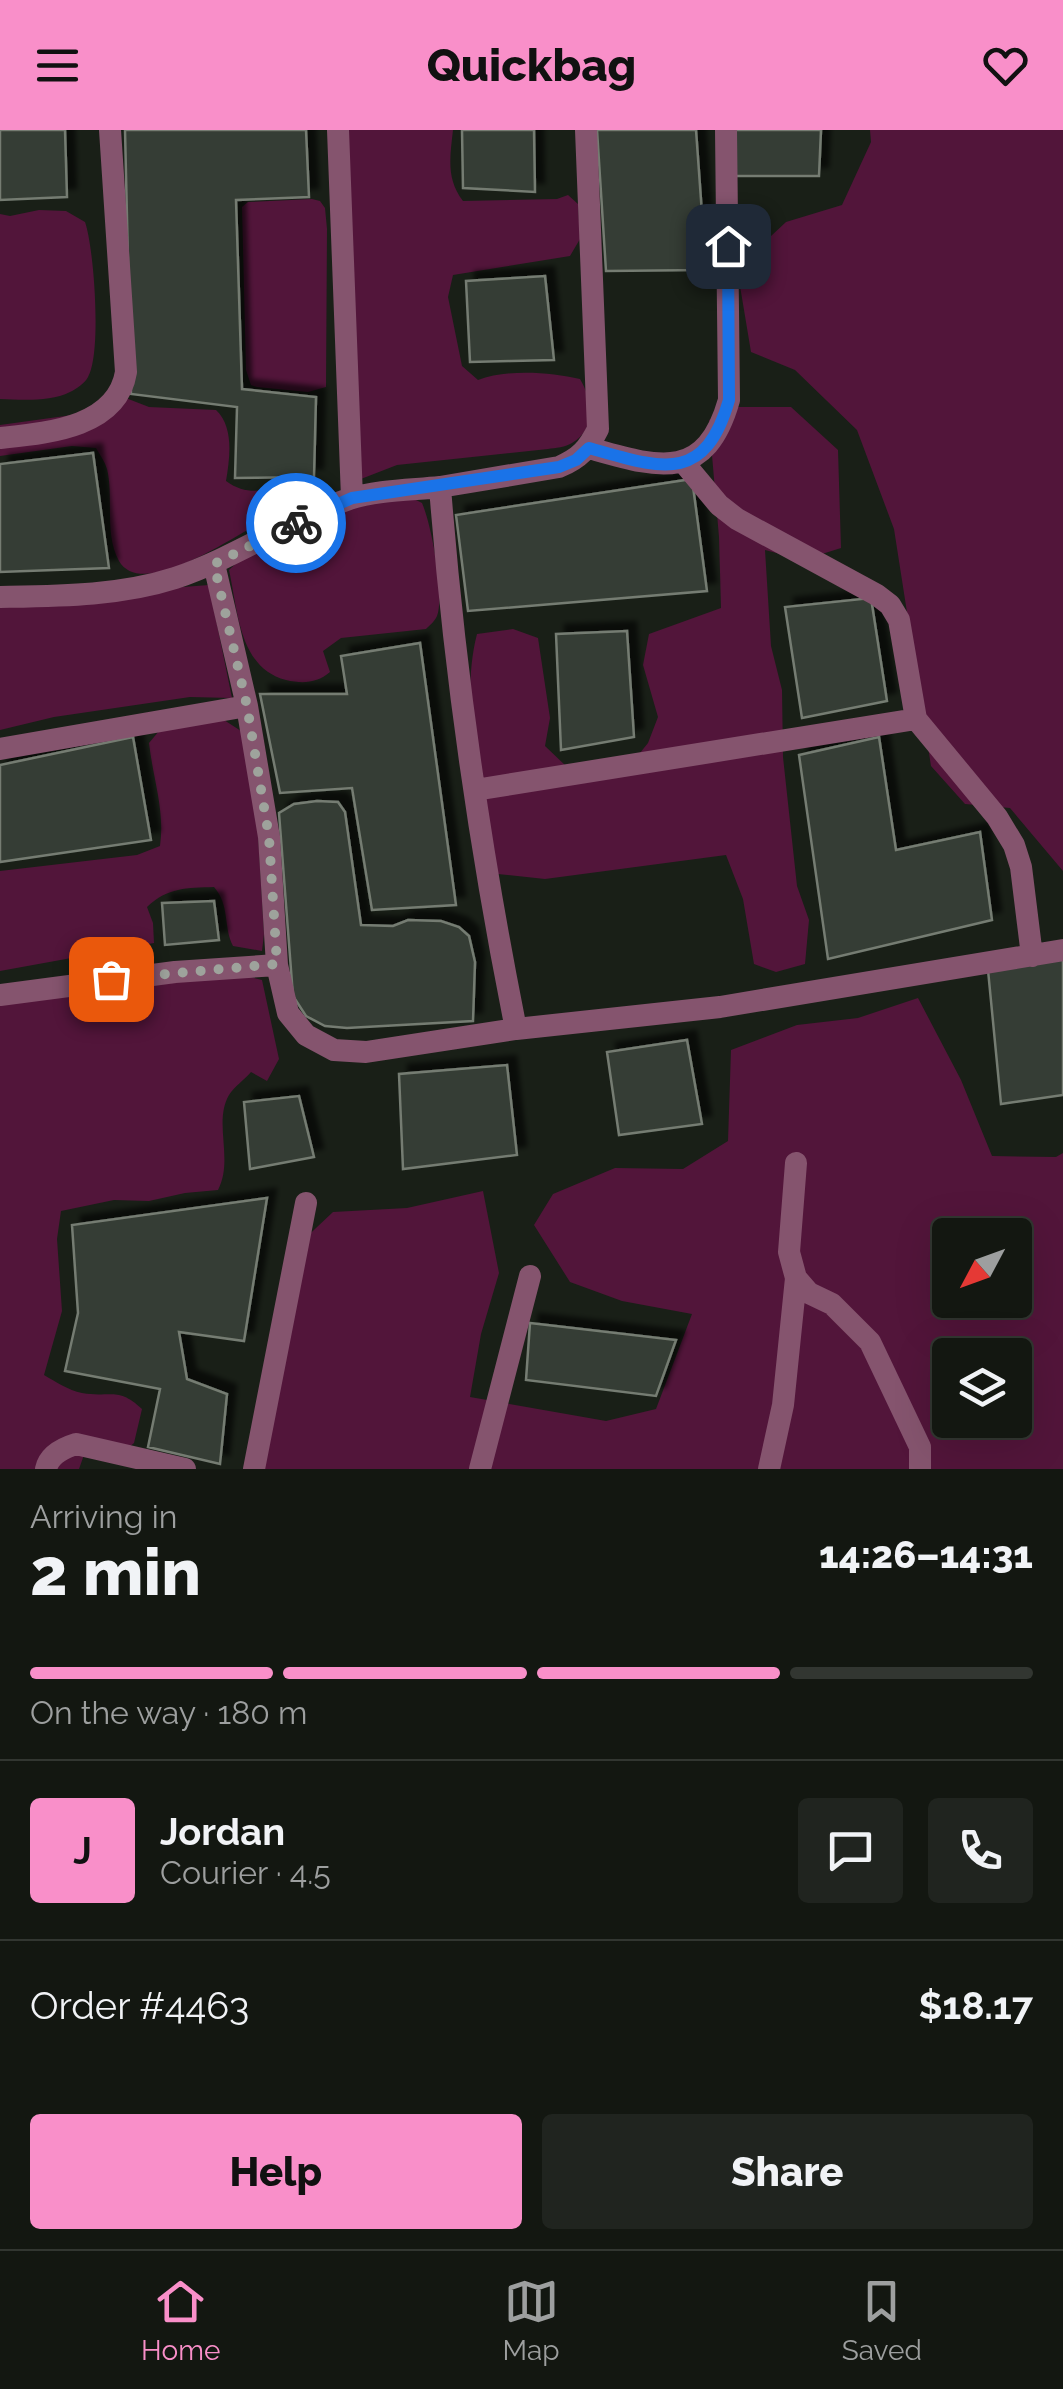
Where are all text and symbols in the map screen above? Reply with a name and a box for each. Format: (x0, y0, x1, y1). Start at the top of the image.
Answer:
icon: menu (30, 38, 85, 93)
icon: heart (978, 38, 1033, 93)
text: Quickbag (427, 39, 636, 92)
pin (686, 204, 771, 289)
icon: home (701, 219, 756, 274)
courier (246, 473, 346, 573)
icon: bike (269, 496, 324, 551)
pin (69, 937, 154, 1022)
icon: bag (84, 952, 139, 1007)
north arrow (932, 1218, 1032, 1318)
map controls (932, 1218, 1032, 1438)
button: layers (932, 1338, 1032, 1438)
text: Arriving in (30, 1498, 177, 1535)
text: 14:26–14:31 (819, 1532, 1033, 1577)
text: 2 min (30, 1534, 201, 1610)
text: On the way · 180 m (30, 1694, 307, 1731)
button: chat (798, 1798, 903, 1903)
button: phone (928, 1798, 1033, 1903)
text: Jordan (160, 1809, 285, 1854)
text: J (73, 1828, 92, 1873)
text: Courier · 4.5 (160, 1854, 331, 1891)
text: Order #4463 (30, 1983, 249, 2028)
text: $18.17 (919, 1983, 1033, 2028)
button: Help (30, 2114, 522, 2229)
button: Share (542, 2114, 1033, 2229)
tab: Home (141, 2274, 220, 2367)
tab: Map (503, 2274, 560, 2367)
tab: Saved (842, 2274, 922, 2367)

